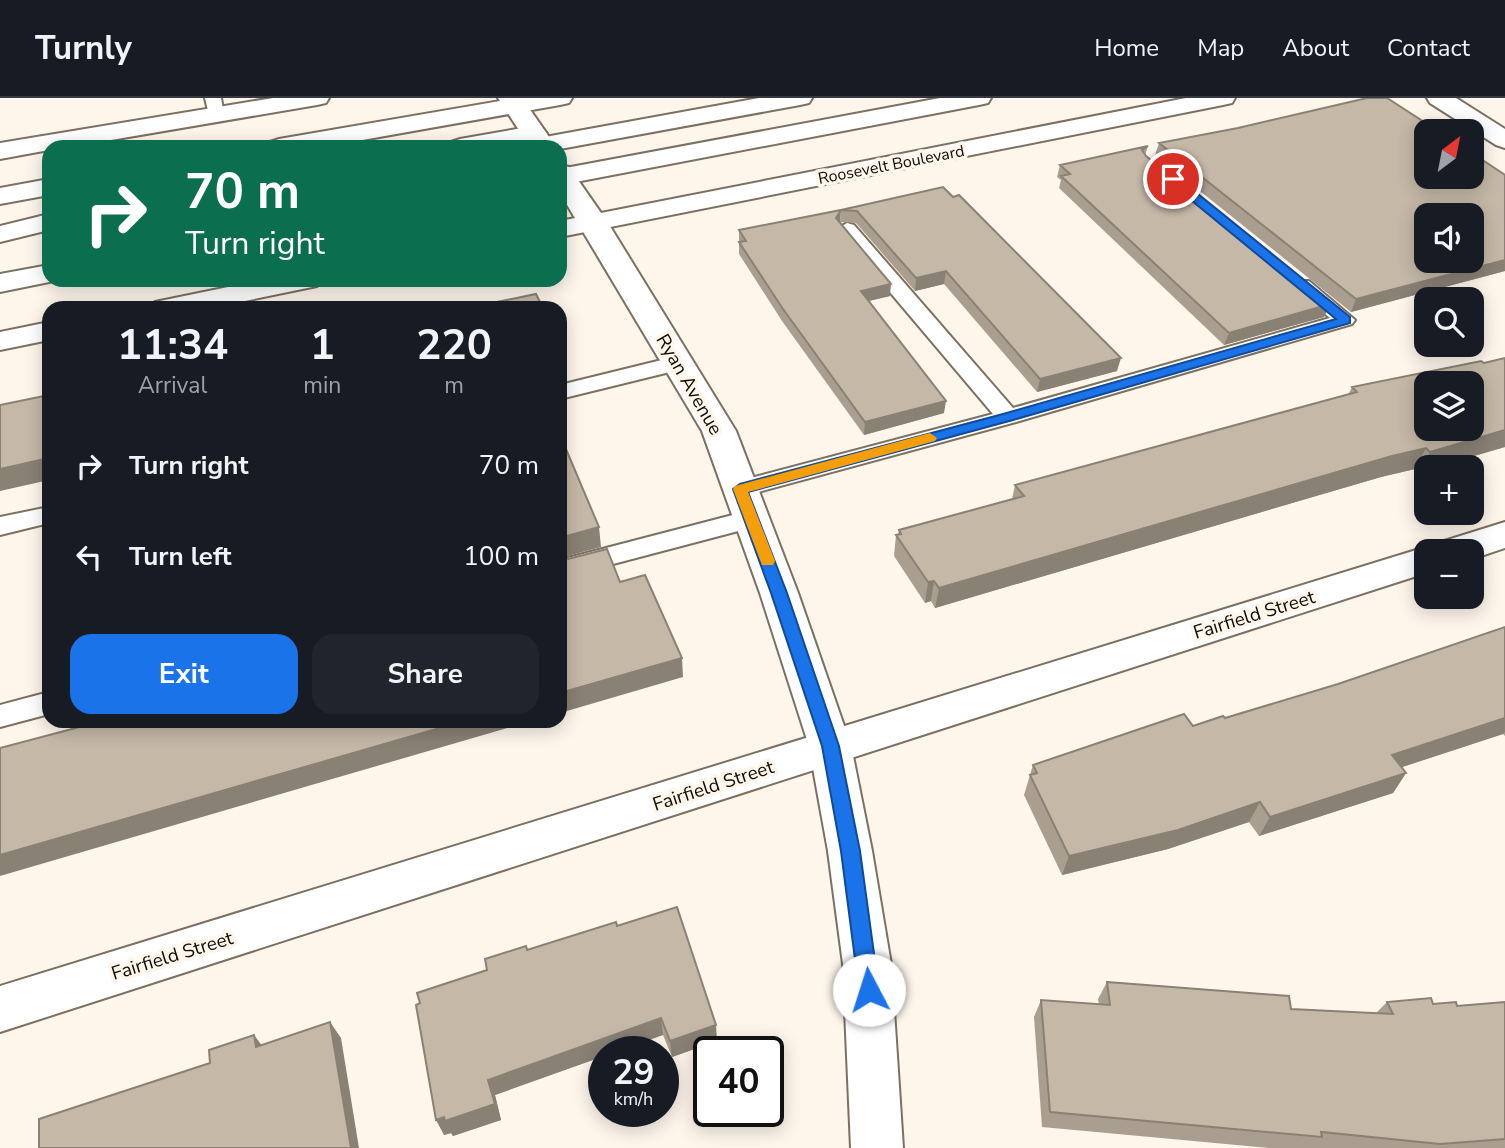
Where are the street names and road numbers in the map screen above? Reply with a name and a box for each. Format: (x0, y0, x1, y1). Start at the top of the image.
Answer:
street label: Roosevelt Boulevard (816, 140, 966, 190)
street label: Ryan Avenue (650, 329, 729, 440)
street label: Fairfield Street (1190, 584, 1319, 646)
street label: Fairfield Street (649, 754, 778, 818)
street label: Fairfield Street (108, 925, 237, 987)

